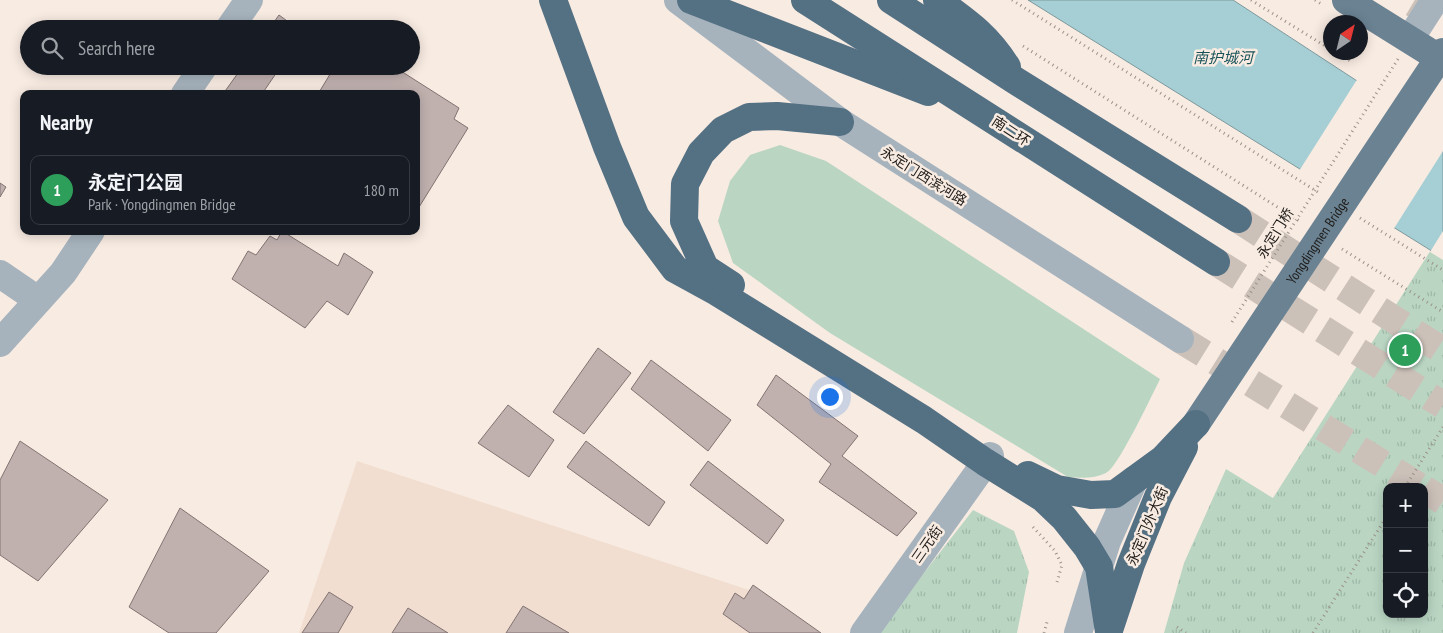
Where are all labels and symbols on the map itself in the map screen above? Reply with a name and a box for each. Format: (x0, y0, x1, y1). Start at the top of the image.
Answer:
north arrow (1323, 15, 1368, 60)
water label: 南护城河 (1193, 48, 1256, 67)
street label: 南二环 (988, 112, 1034, 150)
street label: 永定门西滨河路 (878, 142, 970, 210)
street label: Yongdingmen Bridge (1282, 194, 1353, 288)
street label: 永定门桥 (1253, 204, 1297, 262)
pin: 1 (1389, 331, 1421, 369)
your location (817, 384, 843, 410)
street label: 永定门外大街 (1122, 484, 1172, 568)
street label: 三元街 (908, 522, 946, 566)

